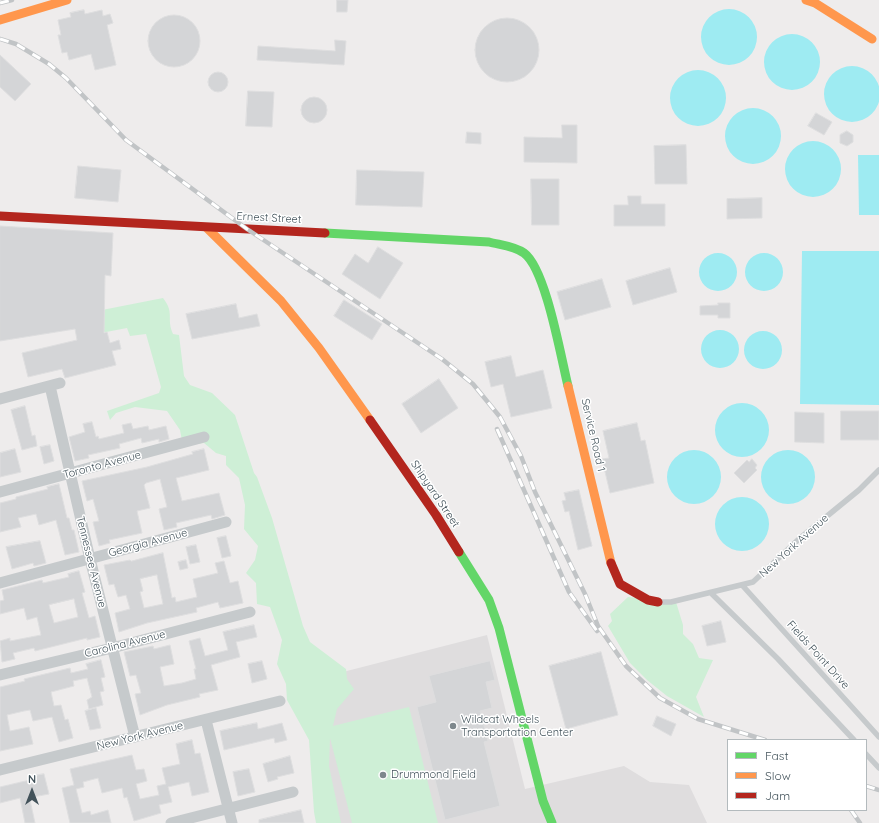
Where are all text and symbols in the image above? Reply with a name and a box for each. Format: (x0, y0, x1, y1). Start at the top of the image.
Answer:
street label: Ernest Street (236, 210, 302, 226)
street label: Service Road 1 (578, 397, 608, 473)
street label: Toronto Avenue (62, 448, 142, 482)
street label: Shipyard Street (408, 458, 462, 530)
street label: New York Avenue (757, 511, 831, 581)
street label: Tennessee Avenue (73, 515, 109, 609)
street label: Georgia Avenue (107, 526, 189, 560)
street label: Fields Point Drive (784, 618, 852, 692)
street label: Carolina Avenue (83, 628, 167, 660)
place label: Wildcat Wheels Transportation Center (461, 713, 573, 739)
street label: New York Avenue (95, 719, 185, 753)
marker: Wildcat Wheels Transportation Center (448, 721, 458, 731)
legend (727, 739, 867, 811)
text: Fast (765, 748, 789, 763)
place label: Drummond Field (391, 768, 476, 782)
text: Slow (765, 768, 791, 783)
marker: Drummond Field (378, 770, 388, 780)
north arrow (12, 771, 52, 811)
text: N (28, 772, 36, 786)
text: Jam (765, 788, 790, 803)

